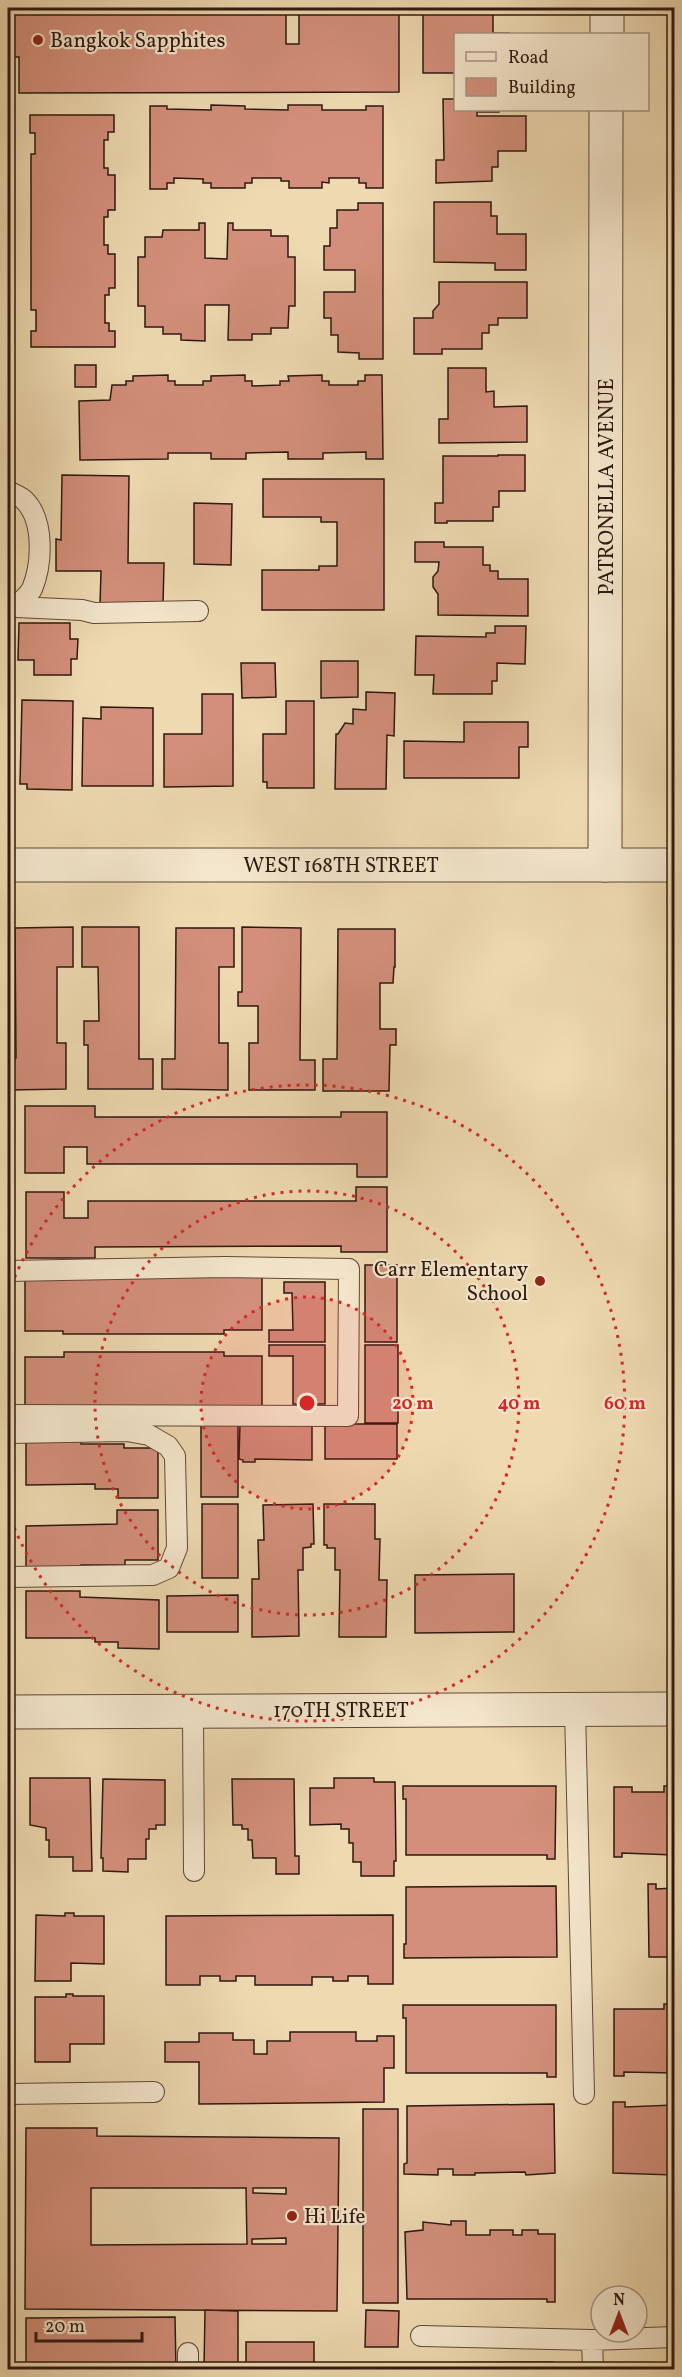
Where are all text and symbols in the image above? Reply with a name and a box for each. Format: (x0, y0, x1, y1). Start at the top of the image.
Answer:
place label: Bangkok Sapphites (50, 27, 225, 56)
marker: Bangkok Sapphites (31, 33, 45, 47)
legend (454, 33, 649, 111)
text: Road (508, 46, 549, 71)
text: Building (508, 76, 576, 101)
street label: PATRONELLA AVENUE (593, 378, 622, 596)
street label: WEST 168TH STREET (243, 852, 439, 881)
place label: Carr Elementary School (374, 1256, 529, 1309)
marker: Carr Elementary School (533, 1274, 547, 1288)
text: 20 m (392, 1392, 434, 1417)
text: 40 m (498, 1392, 540, 1417)
text: 60 m (604, 1392, 646, 1417)
centre of rings (297, 1393, 317, 1413)
street label: 170TH STREET (273, 1697, 409, 1726)
place label: Hi Life (304, 2203, 366, 2232)
marker: Hi Life (285, 2209, 299, 2223)
north arrow (589, 2284, 649, 2344)
text: N (613, 2290, 625, 2312)
scale bar (36, 2305, 142, 2343)
text: 20 m (45, 2315, 85, 2340)

